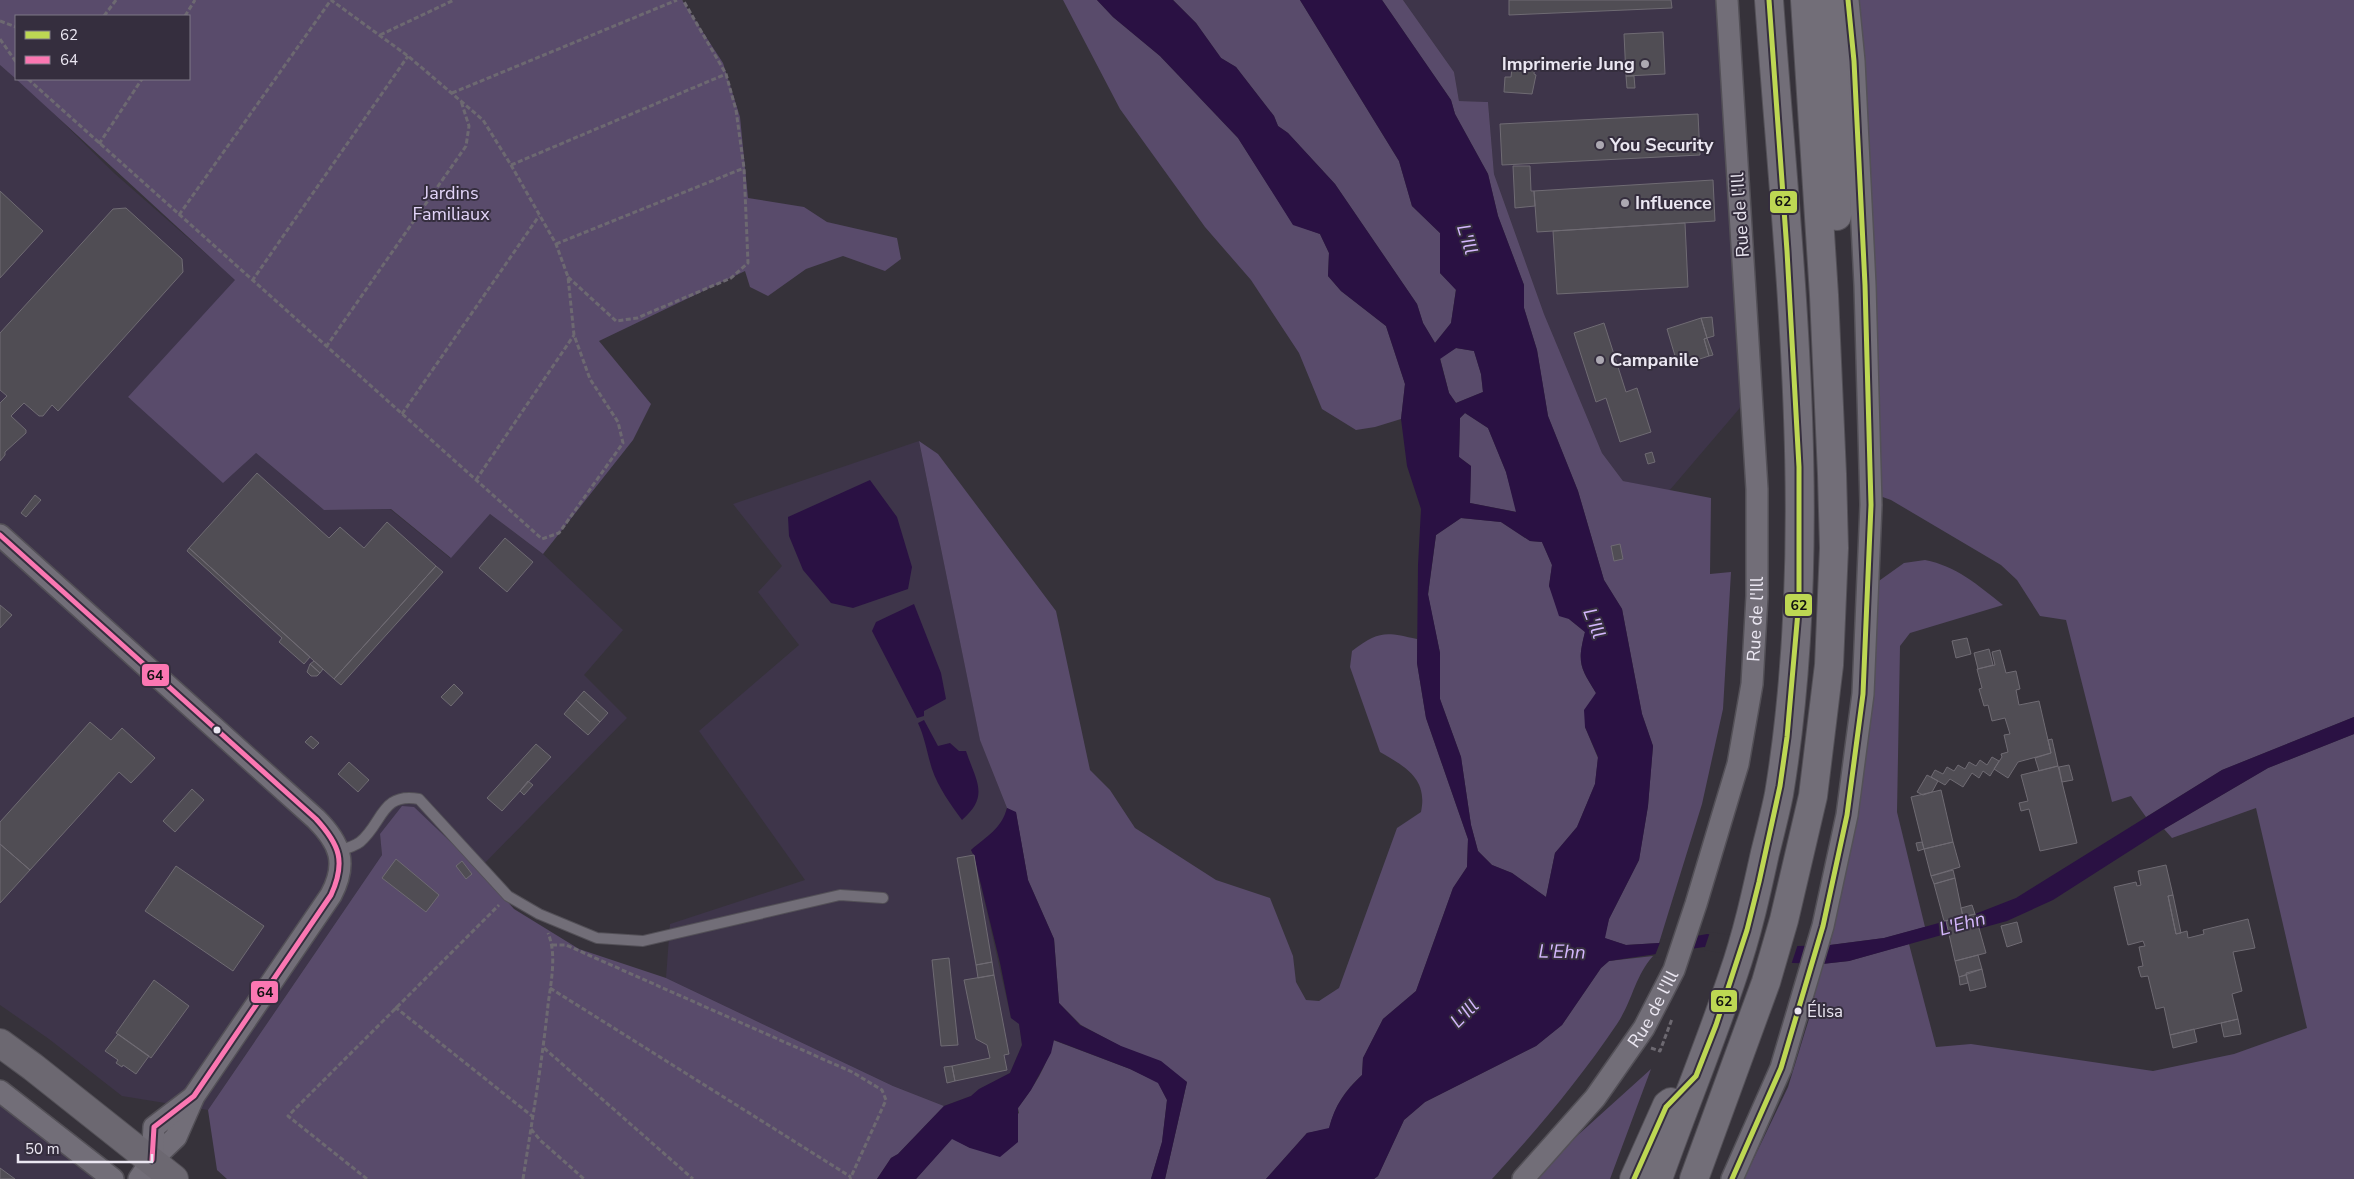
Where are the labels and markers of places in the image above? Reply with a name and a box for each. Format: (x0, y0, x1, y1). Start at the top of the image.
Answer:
place label: Imprimerie Jung (1502, 52, 1635, 76)
marker: Imprimerie Jung (1639, 58, 1651, 70)
place label: You Security (1609, 133, 1714, 157)
marker: You Security (1594, 139, 1606, 151)
place label: Influence (1635, 191, 1712, 215)
marker: Influence (1619, 197, 1631, 209)
place label: Campanile (1610, 348, 1699, 372)
marker: Campanile (1594, 354, 1606, 366)
unlabelled marker (212, 725, 222, 735)
place label: Élisa (1807, 1000, 1843, 1023)
marker: Élisa (1793, 1006, 1803, 1016)

